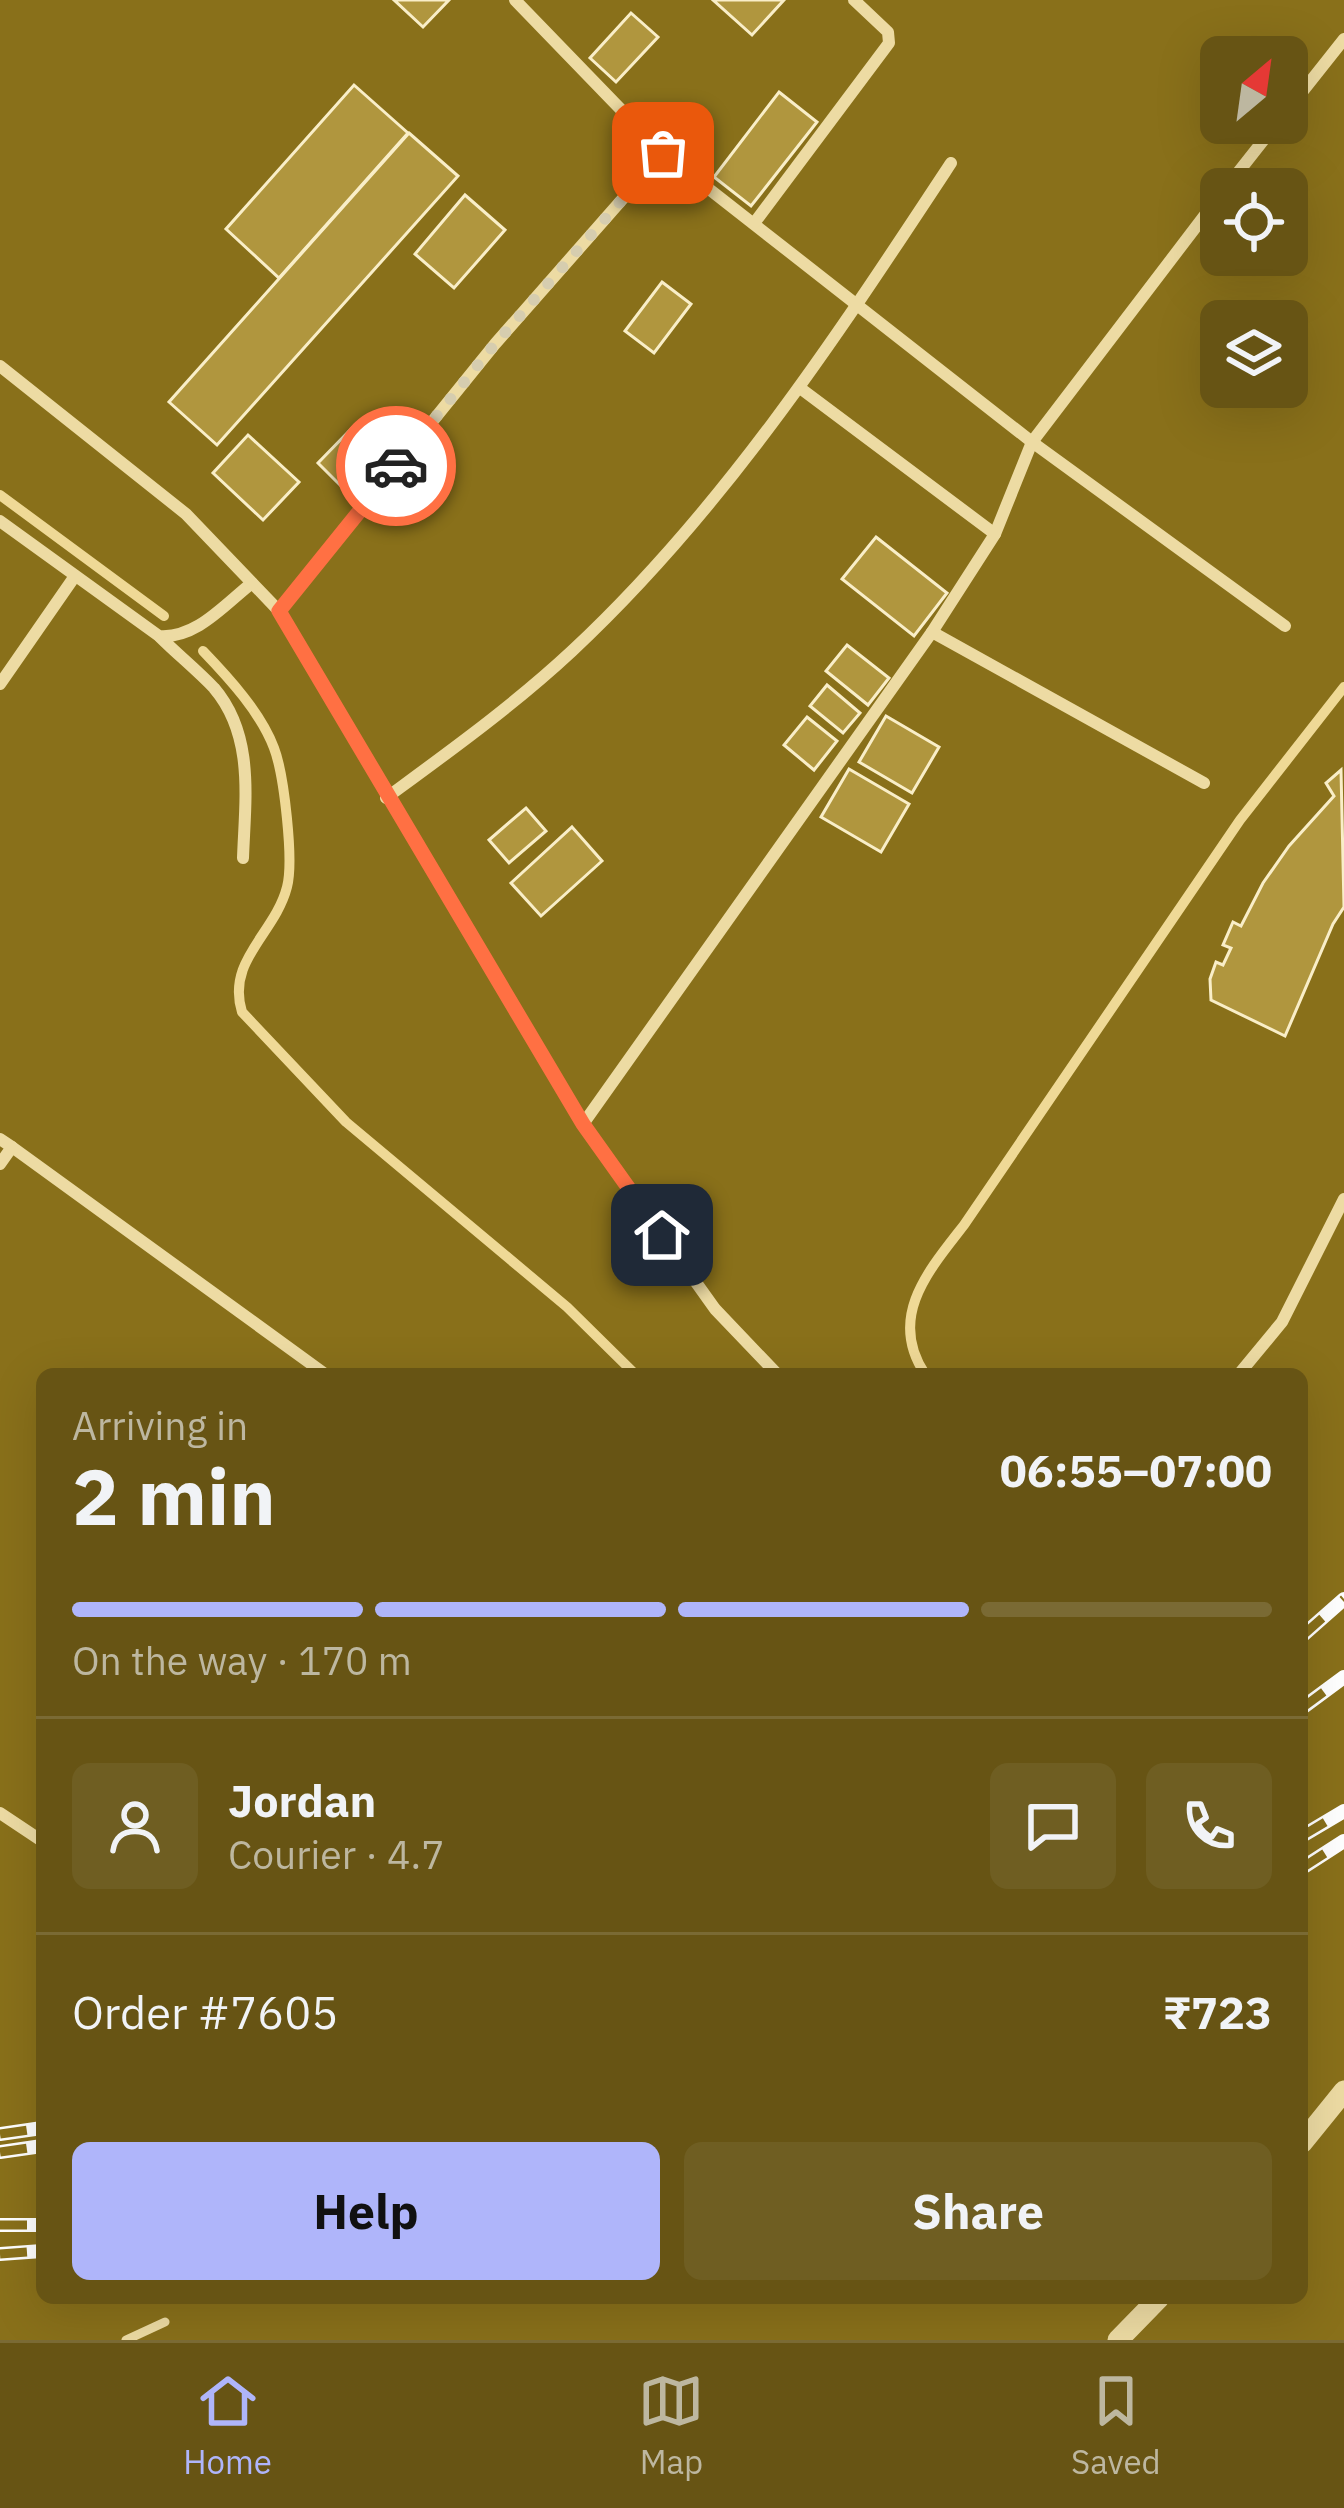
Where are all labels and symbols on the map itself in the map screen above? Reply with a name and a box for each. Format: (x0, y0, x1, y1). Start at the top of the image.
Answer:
north arrow (1200, 36, 1308, 144)
pin (612, 102, 714, 204)
courier (336, 406, 456, 526)
pin (611, 1184, 713, 1286)

